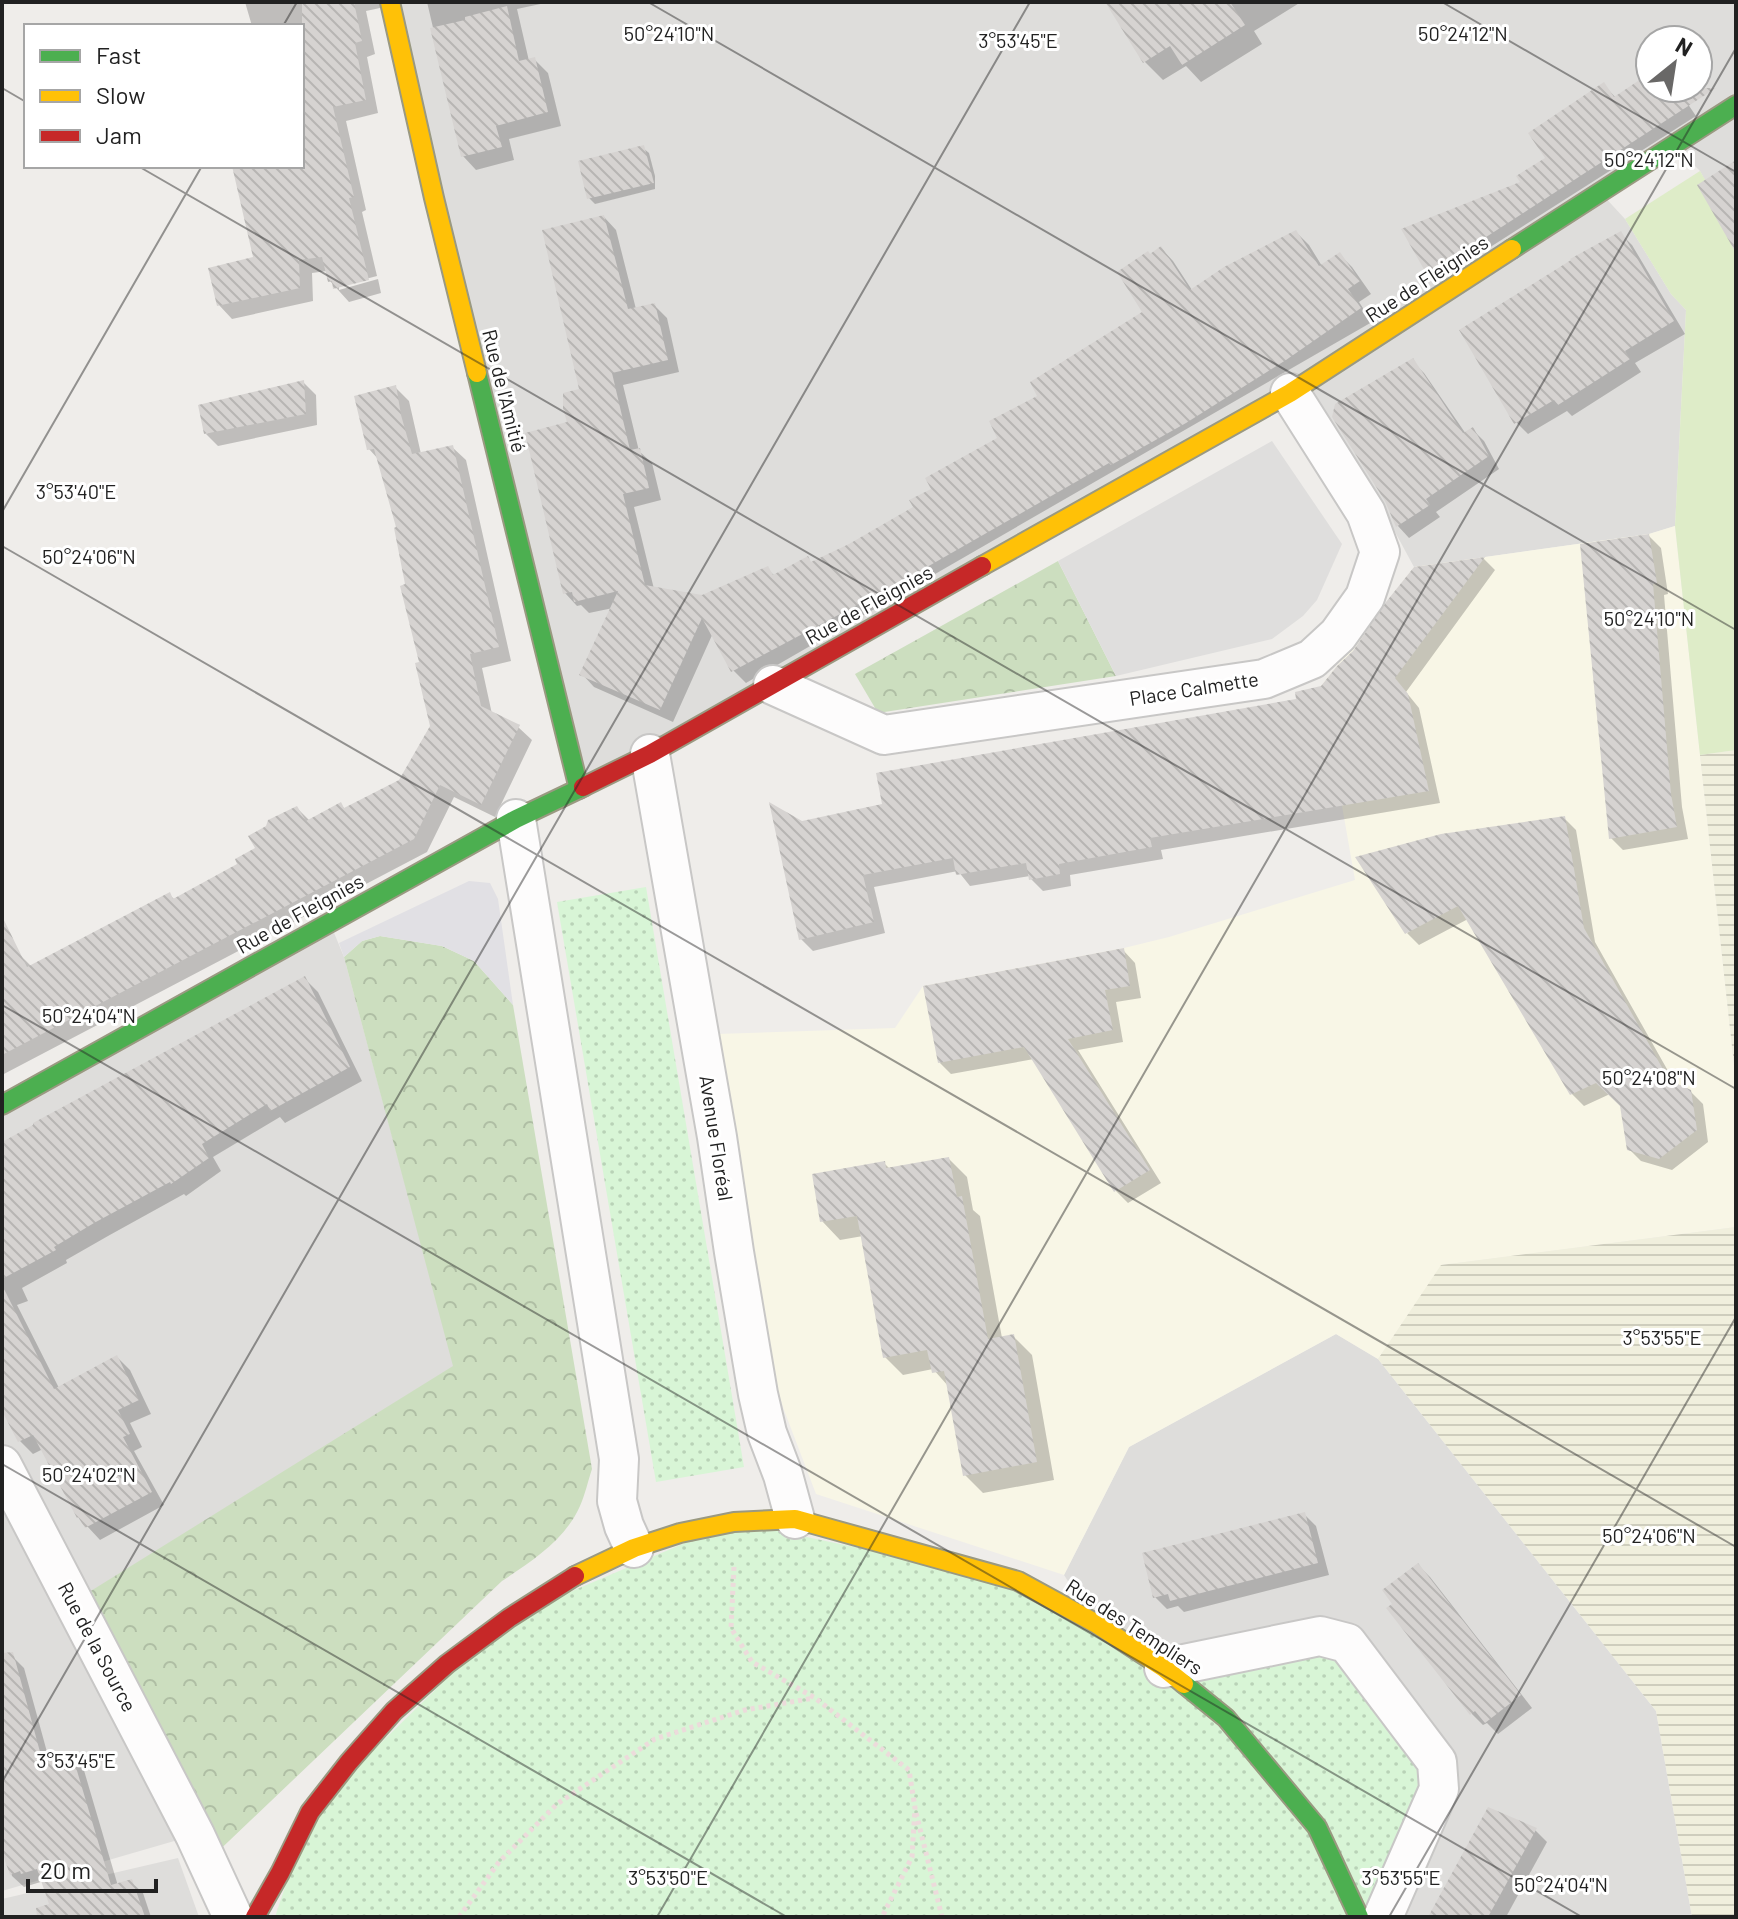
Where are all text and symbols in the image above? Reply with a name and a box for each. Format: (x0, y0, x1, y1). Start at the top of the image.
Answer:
text: 50°24'10"N (624, 21, 714, 45)
text: 50°24'12"N (1418, 21, 1508, 45)
legend (24, 24, 304, 168)
north arrow (1634, 24, 1714, 104)
text: 3°53'45"E (978, 28, 1058, 52)
text: N (1672, 31, 1697, 61)
text: Fast (96, 40, 141, 69)
text: Slow (96, 80, 145, 109)
text: Jam (96, 120, 142, 149)
text: 50°24'12"N (1604, 147, 1694, 171)
street label: Rue de Fleignies (1361, 230, 1492, 327)
street label: Rue de l'Amitié (478, 327, 532, 455)
text: 3°53'40"E (36, 479, 116, 503)
text: 50°24'06"N (42, 544, 136, 568)
street label: Rue de Fleignies (801, 559, 936, 649)
text: 50°24'10"N (1604, 606, 1694, 630)
street label: Place Calmette (1128, 666, 1260, 710)
street label: Rue de Fleignies (232, 868, 367, 958)
text: 50°24'04"N (42, 1003, 136, 1027)
text: 50°24'08"N (1602, 1065, 1696, 1089)
street label: Avenue Floréal (695, 1073, 739, 1202)
text: 3°53'55"E (1622, 1325, 1702, 1349)
text: 50°24'02"N (42, 1462, 136, 1486)
text: 50°24'06"N (1602, 1523, 1696, 1547)
street label: Rue des Templiers (1062, 1573, 1207, 1679)
street label: Rue de la Source (54, 1578, 142, 1716)
text: 3°53'45"E (36, 1748, 116, 1772)
scale bar (28, 1843, 156, 1893)
text: 20 m (40, 1855, 91, 1884)
text: 3°53'50"E (628, 1865, 708, 1889)
text: 3°53'55"E (1361, 1865, 1441, 1889)
text: 50°24'04"N (1514, 1872, 1608, 1896)

